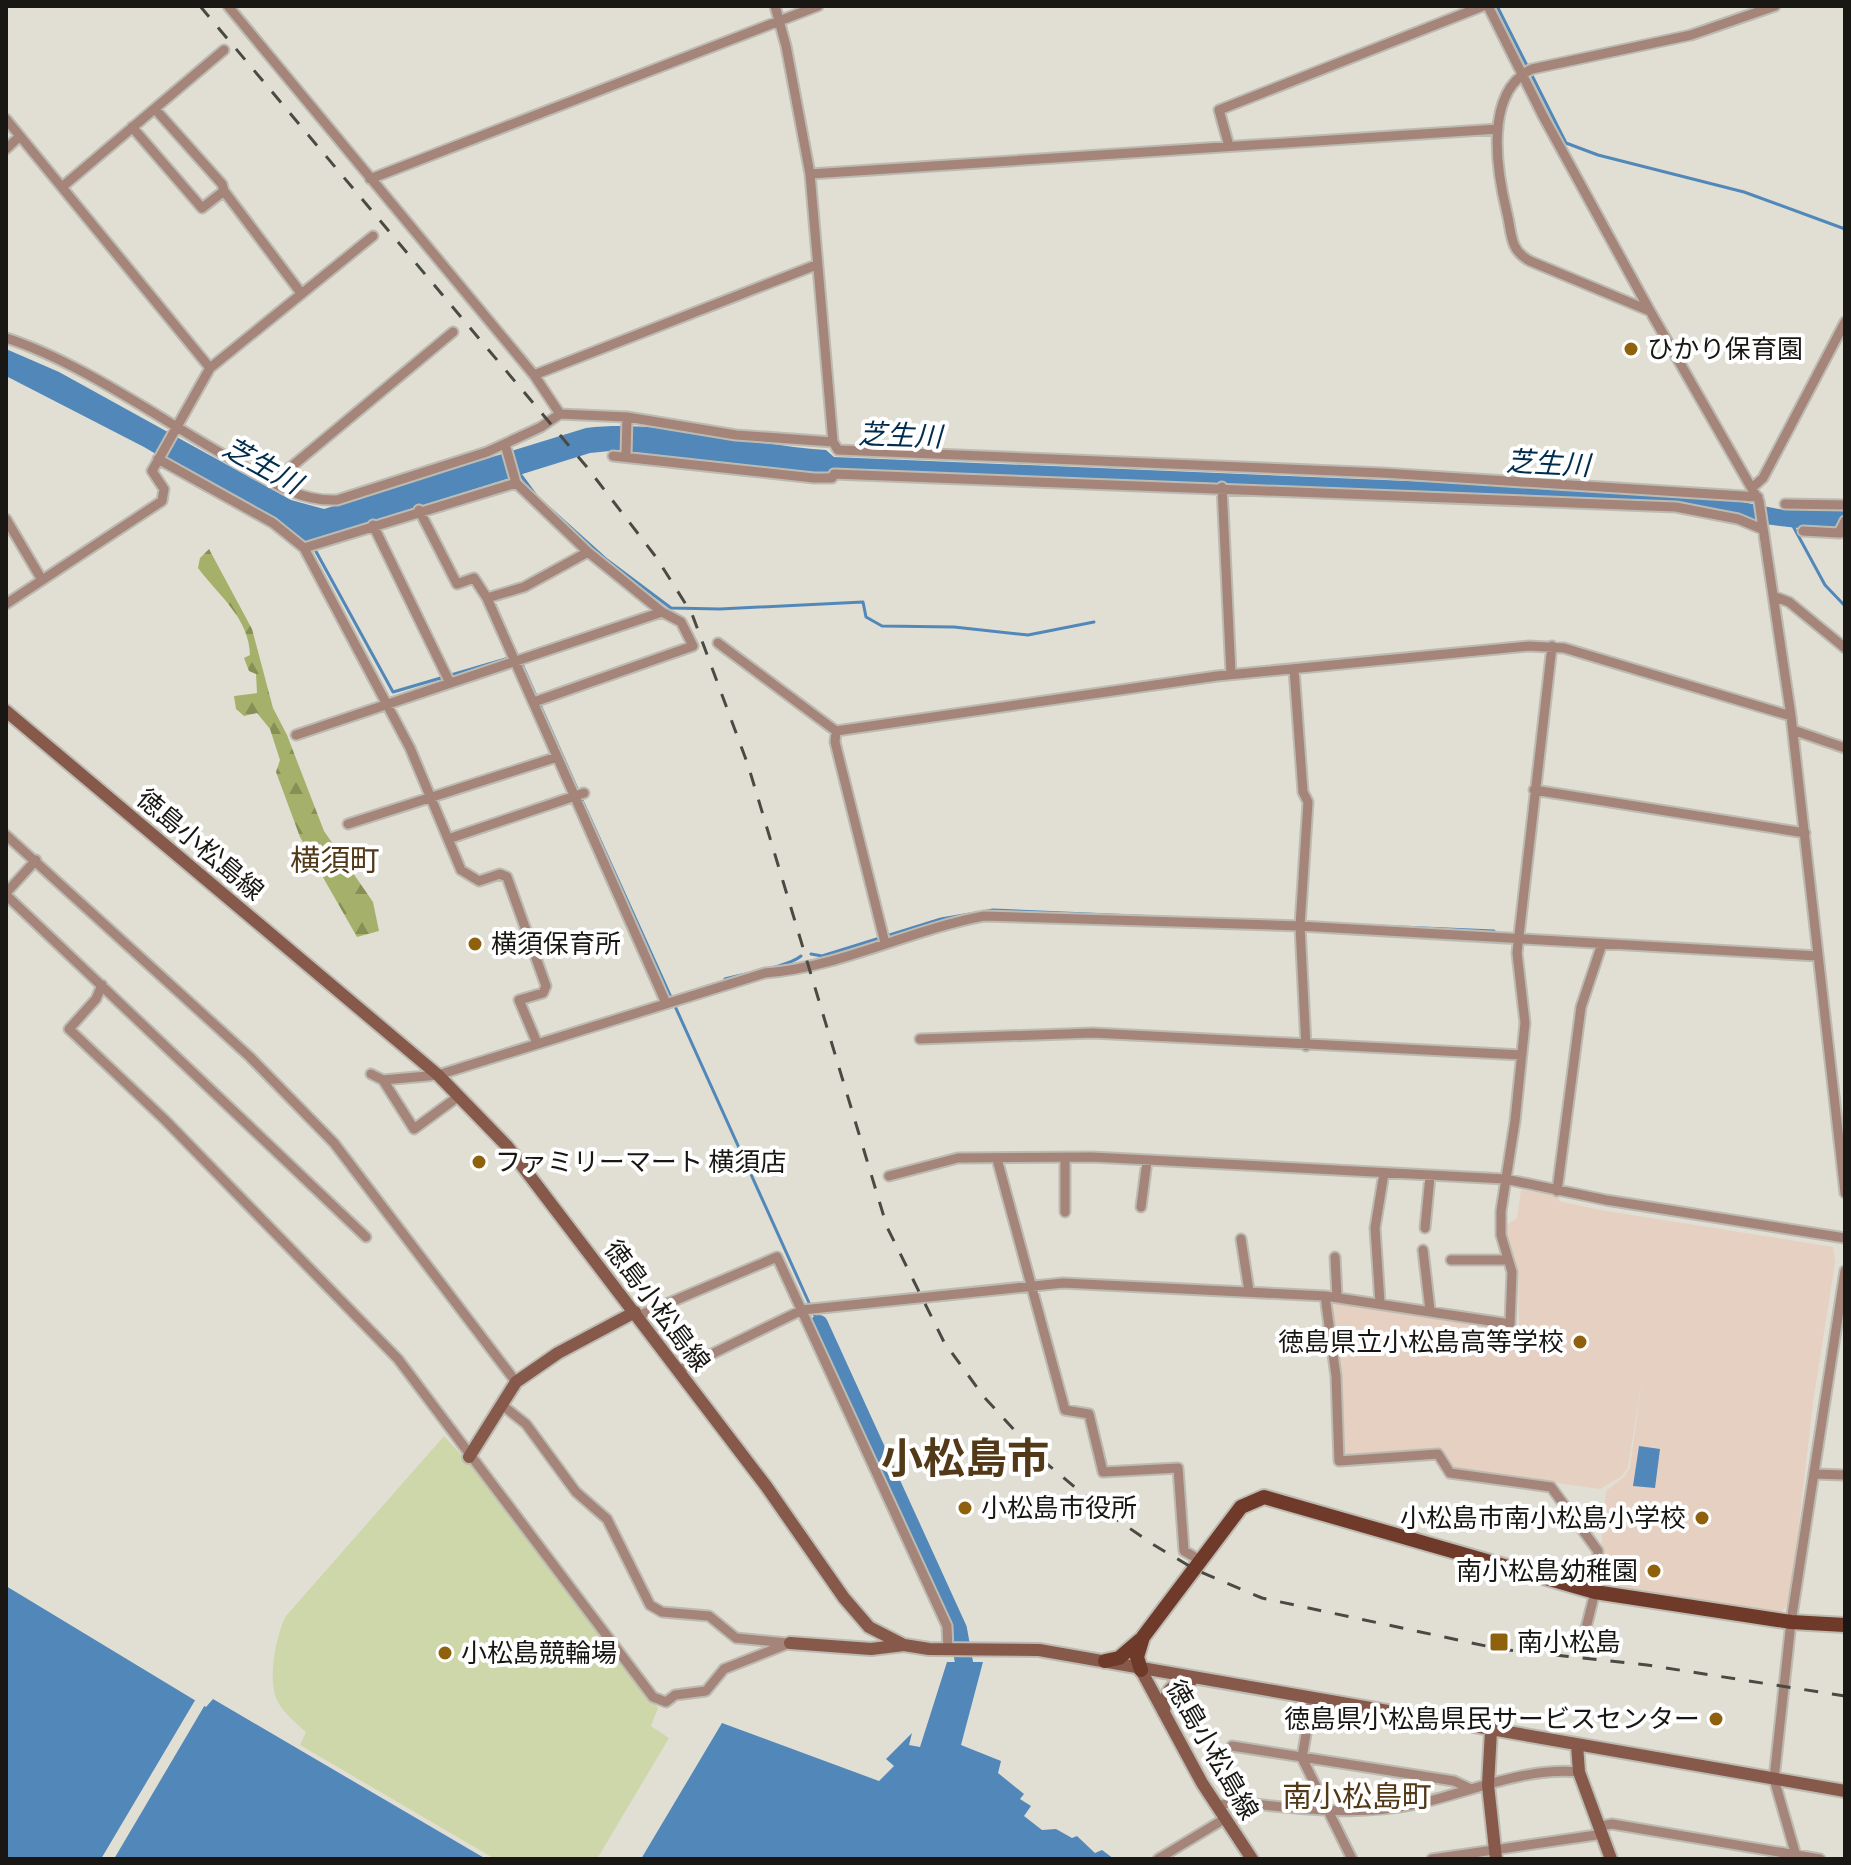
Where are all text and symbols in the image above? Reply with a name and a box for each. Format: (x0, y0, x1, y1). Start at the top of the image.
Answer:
place label: ひかり保育園 (1647, 331, 1803, 368)
marker: ひかり保育園 (1622, 340, 1640, 358)
water label: 芝生川 (857, 415, 946, 458)
water label: 芝生川 (216, 428, 311, 505)
water label: 芝生川 (1505, 442, 1594, 486)
street label: 徳島小松島線 (128, 781, 272, 909)
district label: 横須町 (290, 840, 380, 883)
place label: 横須保育所 (491, 926, 621, 963)
marker: 横須保育所 (466, 935, 484, 953)
place label: ファミリーマート 横須店 (495, 1144, 786, 1181)
marker: ファミリーマート 横須店 (470, 1153, 488, 1171)
street label: 徳島小松島線 (595, 1233, 719, 1379)
place label: 徳島県立小松島高等学校 (1278, 1324, 1564, 1361)
marker: 徳島県立小松島高等学校 (1571, 1333, 1589, 1351)
district label: 小松島市 (881, 1430, 1049, 1490)
place label: 小松島市役所 (981, 1490, 1137, 1527)
marker: 小松島市役所 (956, 1499, 974, 1517)
place label: 小松島市南小松島小学校 (1400, 1500, 1686, 1537)
marker: 小松島市南小松島小学校 (1693, 1509, 1711, 1527)
place label: 南小松島幼稚園 (1456, 1553, 1638, 1590)
marker: 南小松島幼稚園 (1645, 1562, 1663, 1580)
place label: 南小松島 (1517, 1624, 1621, 1661)
marker: 南小松島 (1488, 1631, 1510, 1653)
place label: 小松島競輪場 (461, 1635, 617, 1672)
marker: 小松島競輪場 (436, 1644, 454, 1662)
street label: 徳島小松島線 (1157, 1673, 1267, 1827)
place label: 徳島県小松島県民サービスセンター (1284, 1701, 1700, 1738)
marker: 徳島県小松島県民サービスセンター (1707, 1710, 1725, 1728)
district label: 南小松島町 (1282, 1776, 1432, 1819)

